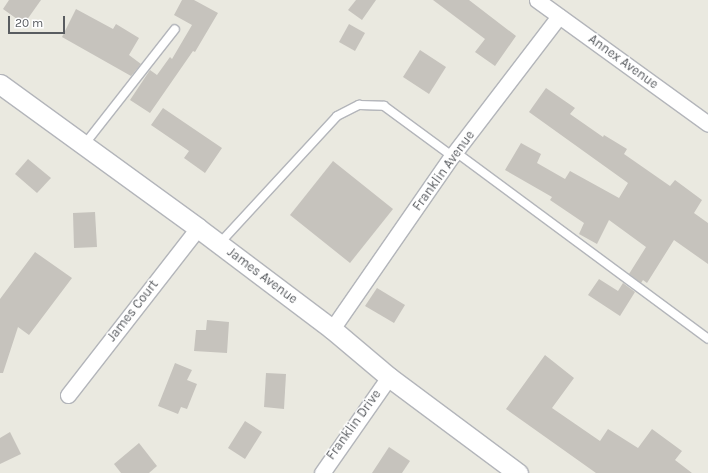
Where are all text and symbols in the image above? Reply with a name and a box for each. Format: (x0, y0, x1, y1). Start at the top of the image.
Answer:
scale bar (10, 8, 67, 34)
text: 20 m (15, 16, 43, 30)
street label: Annex Avenue (585, 31, 661, 93)
street label: Franklin Avenue (410, 128, 478, 214)
street label: James Avenue (224, 245, 300, 307)
street label: James Court (104, 277, 162, 345)
street label: Franklin Drive (323, 387, 385, 463)

